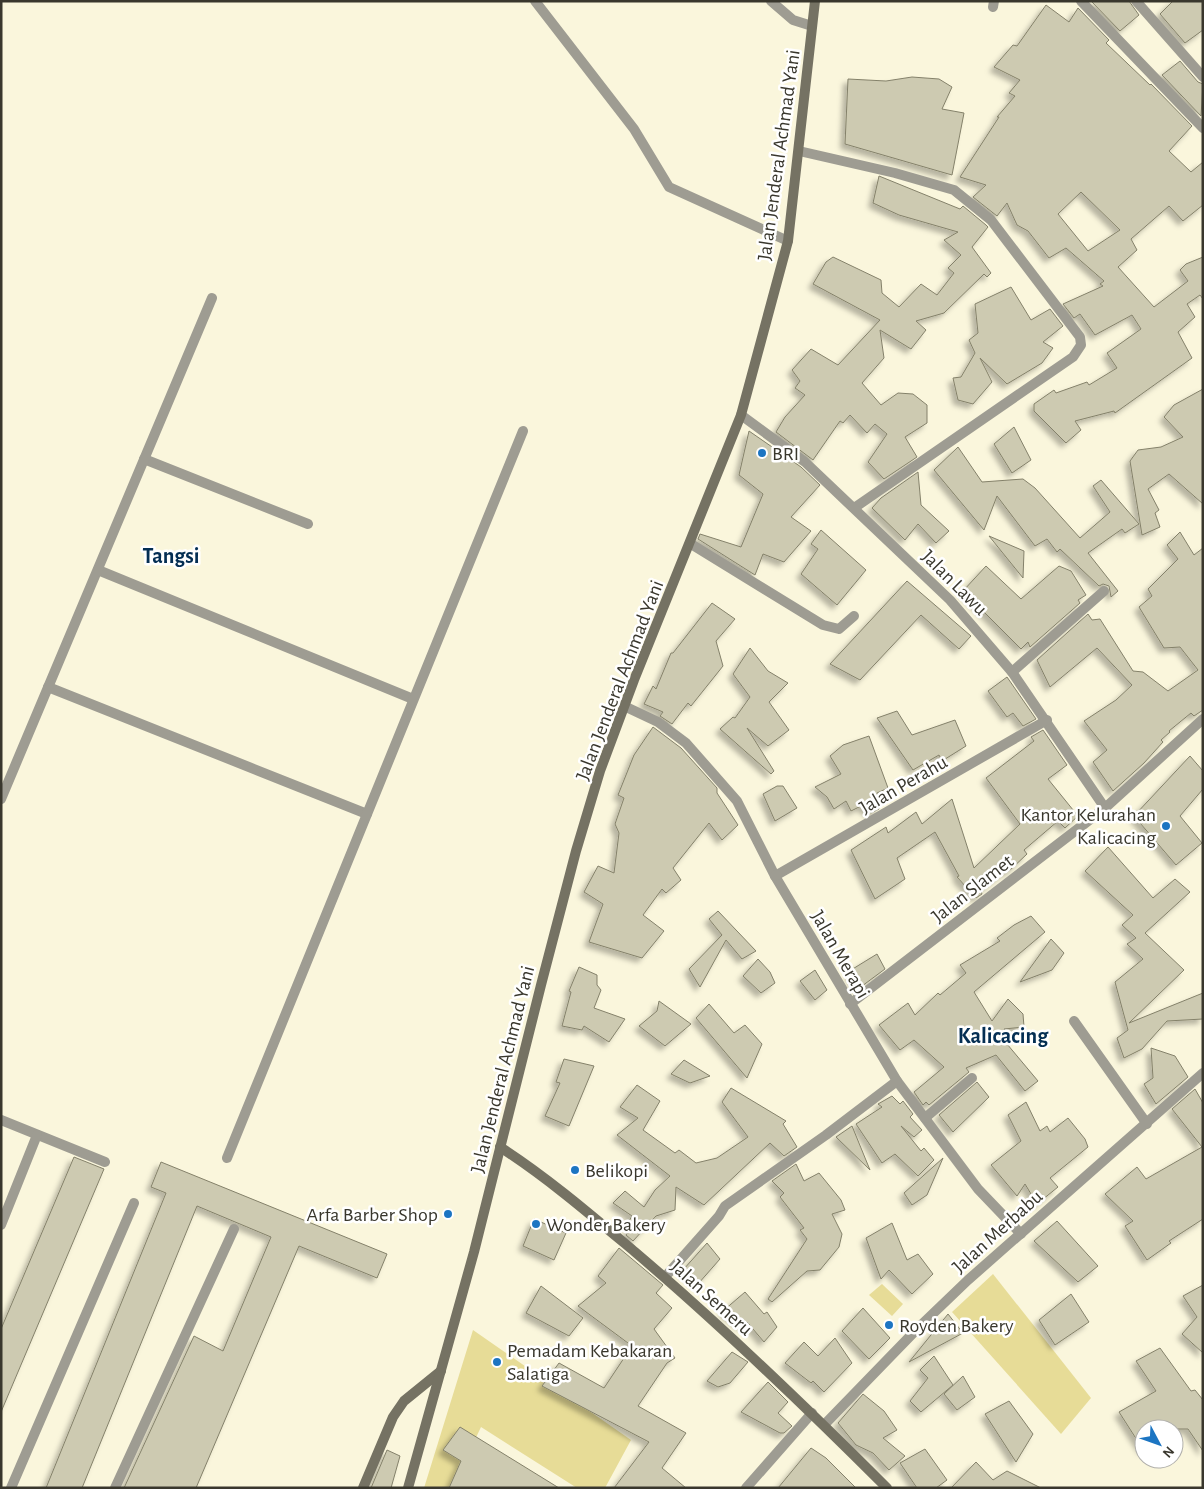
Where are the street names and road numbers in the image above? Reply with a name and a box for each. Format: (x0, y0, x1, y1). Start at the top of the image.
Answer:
street label: Jalan Jenderal Achmad Yani (754, 48, 804, 262)
street label: Jalan Lawu (918, 546, 991, 619)
street label: Jalan Jenderal Achmad Yani (572, 577, 667, 783)
street label: Jalan Perahu (856, 752, 951, 818)
street label: Jalan Slamet (928, 851, 1018, 927)
street label: Jalan Merapi (807, 907, 873, 1002)
street label: Jalan Jenderal Achmad Yani (468, 964, 538, 1175)
street label: Jalan Merbabu (949, 1186, 1047, 1277)
street label: Jalan Semeru (666, 1256, 756, 1340)

